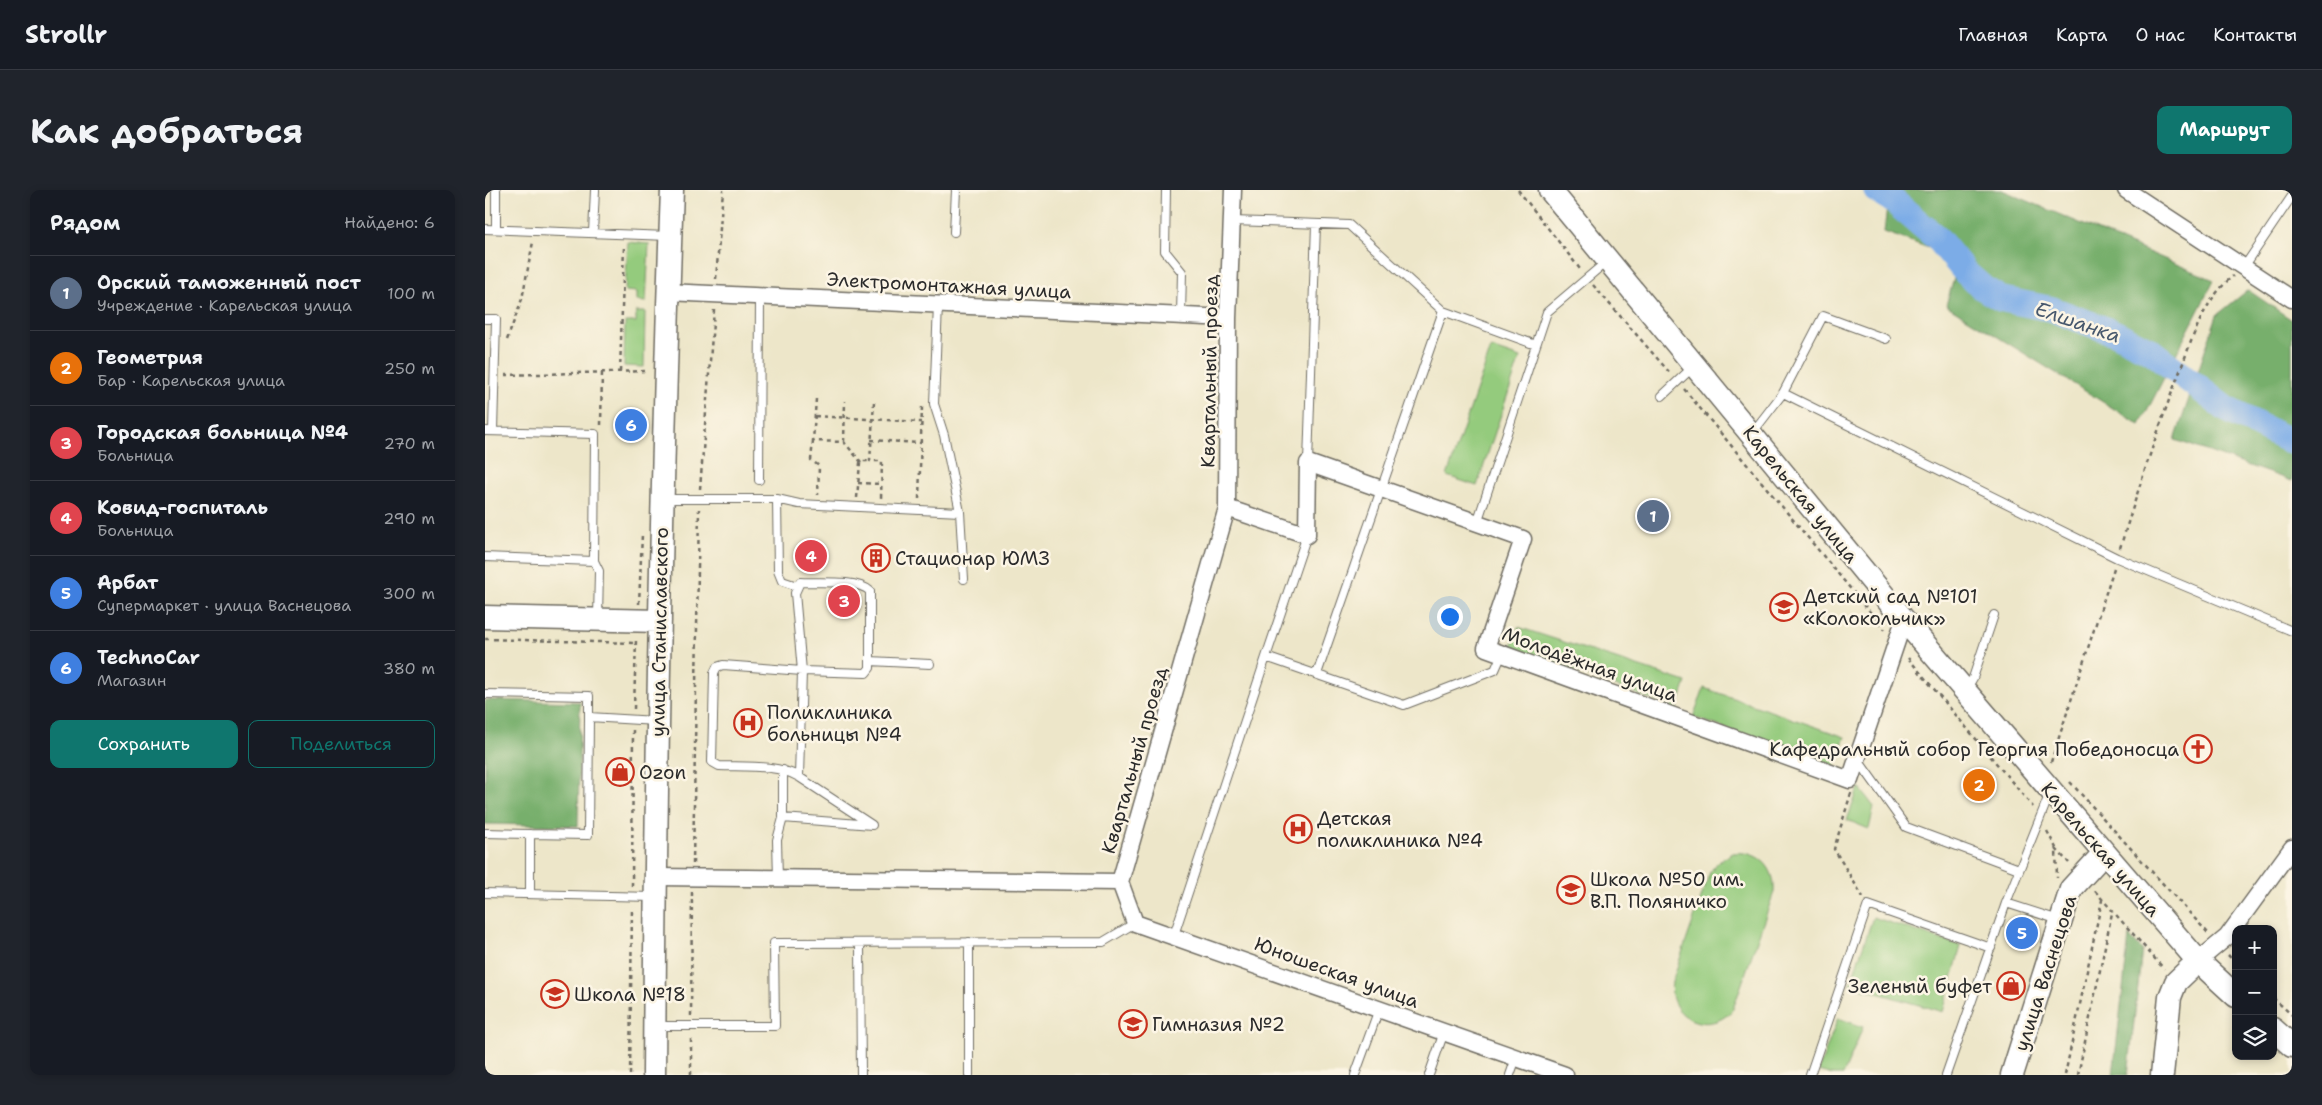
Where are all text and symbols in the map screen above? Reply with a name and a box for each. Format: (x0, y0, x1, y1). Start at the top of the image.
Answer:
text: Strollr (25, 19, 107, 51)
text: Главная (1958, 23, 2028, 47)
text: Карта (2056, 23, 2108, 47)
text: О нас (2136, 23, 2185, 47)
text: Контакты (2213, 23, 2297, 47)
button: Маршрут (2157, 106, 2292, 154)
text: Как добраться (30, 107, 303, 154)
text: Рядом (50, 209, 120, 237)
text: Найдено: 6 (344, 212, 435, 233)
street label: Электромонтажная улица (826, 267, 1072, 304)
text: Орский таможенный пост (97, 270, 361, 295)
street label: Квартальный проезд (1195, 274, 1224, 468)
text: 1 (62, 283, 70, 304)
text: 100 m (387, 283, 435, 304)
text: Учреждение · Карельская улица (97, 295, 352, 316)
water label: Елшанка (2032, 295, 2124, 349)
text: Геометрия (97, 345, 203, 370)
text: 2 (60, 358, 72, 379)
text: 250 m (384, 358, 435, 379)
text: Бар · Карельская улица (97, 370, 285, 391)
pin: 6 (615, 406, 647, 444)
text: Городская больница №4 (97, 420, 348, 445)
street label: Карельская улица (1737, 420, 1864, 568)
text: 3 (60, 433, 72, 454)
text: 270 m (384, 433, 435, 454)
text: Больница (97, 445, 173, 466)
text: Ковид-госпиталь (97, 495, 268, 520)
pin: 1 (1637, 497, 1669, 535)
text: 4 (60, 508, 72, 529)
text: 290 m (383, 508, 435, 529)
text: Больница (97, 520, 173, 541)
street label: улица Станиславского (645, 527, 674, 737)
pin: 4 (795, 537, 827, 575)
building icon: Стационар ЮМЗ (861, 543, 891, 573)
place label: Стационар ЮМЗ (895, 546, 1050, 571)
text: Арбат (97, 570, 159, 595)
pin: 3 (828, 582, 860, 620)
text: 5 (61, 583, 71, 604)
text: 300 m (383, 583, 435, 604)
place label: Детский сад №101 «Колокольчик» (1803, 584, 1978, 631)
school or university icon: Детский сад №101 «Колокольчик» (1769, 592, 1799, 622)
text: Супермаркет · улица Васнецова (97, 595, 351, 616)
your location (1437, 604, 1463, 630)
street label: Молодёжная улица (1499, 621, 1681, 708)
text: TechnoCar (97, 645, 200, 670)
text: 6 (60, 658, 72, 679)
text: 380 m (383, 658, 435, 679)
street label: Квартальный проезд (1096, 664, 1173, 857)
text: Магазин (97, 670, 166, 691)
place label: Поликлиника больницы №4 (767, 700, 902, 747)
hospital icon: Поликлиника больницы №4 (733, 708, 763, 738)
button: Сохранить (50, 720, 238, 768)
button: Поделиться (248, 720, 435, 768)
church icon: Кафедральный собор Георгия Победоносца (2183, 734, 2213, 764)
place label: Кафедральный собор Георгия Победоносца (1769, 737, 2179, 762)
shop icon: Ozon (605, 757, 635, 787)
place label: Ozon (639, 760, 686, 785)
pin: 2 (1963, 766, 1995, 804)
street label: Карельская улица (2035, 777, 2166, 922)
place label: Детская поликлиника №4 (1317, 806, 1483, 853)
hospital icon: Детская поликлиника №4 (1283, 814, 1313, 844)
place label: Школа №50 им. В.П. Поляничко (1590, 867, 1744, 914)
school or university icon: Школа №50 им. В.П. Поляничко (1556, 875, 1586, 905)
street label: улица Васнецова (2008, 892, 2083, 1054)
pin: 5 (2006, 914, 2038, 952)
map controls (2232, 925, 2277, 1060)
button: + (2232, 925, 2277, 970)
street label: Юношеская улица (1251, 931, 1423, 1014)
button: − (2232, 970, 2277, 1015)
shop icon: Зеленый буфет (1996, 971, 2026, 1001)
place label: Зеленый буфет (1848, 974, 1992, 999)
school or university icon: Школа №18 (540, 979, 570, 1009)
place label: Школа №18 (574, 982, 686, 1007)
school or university icon: Гимназия №2 (1118, 1009, 1148, 1039)
place label: Гимназия №2 (1152, 1012, 1285, 1037)
button: layers (2232, 1015, 2277, 1060)

